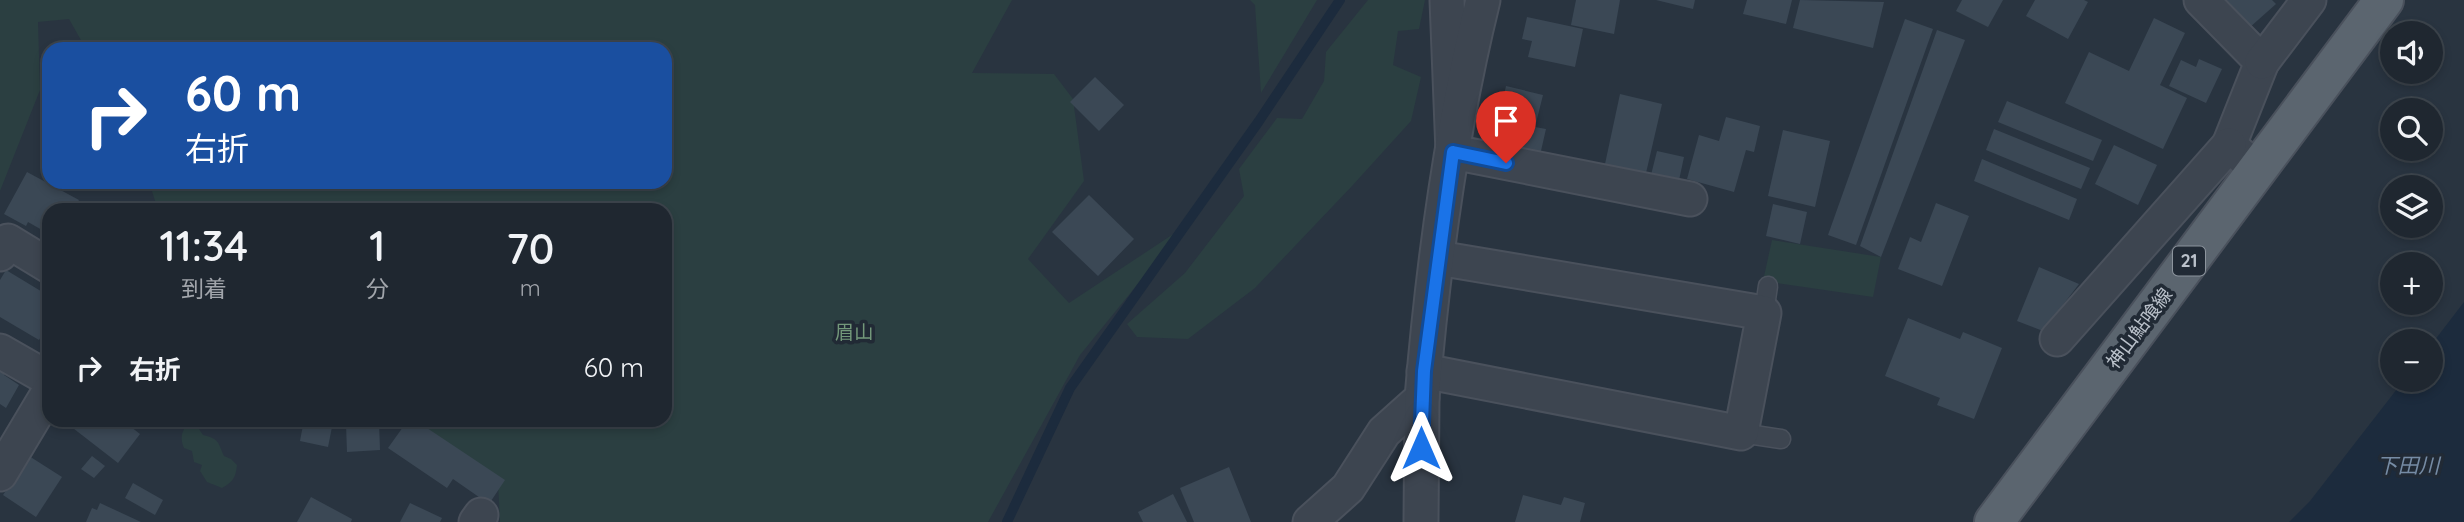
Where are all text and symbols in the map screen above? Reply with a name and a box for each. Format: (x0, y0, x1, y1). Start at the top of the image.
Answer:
map controls (2380, 21, 2443, 392)
button: sound (2380, 21, 2443, 84)
text: 60 m (185, 62, 301, 123)
icon: right (70, 70, 161, 161)
pin (1476, 91, 1536, 163)
button: search (2380, 98, 2443, 161)
icon: arrive (1487, 102, 1525, 140)
text: 右折 (185, 128, 249, 168)
button: layers (2380, 175, 2443, 238)
text: 11:34 (160, 219, 248, 272)
text: 1 (369, 219, 385, 272)
text: 70 (506, 222, 554, 275)
road number: 21 (2173, 246, 2205, 276)
button: + (2380, 252, 2443, 315)
text: m (520, 273, 541, 302)
text: 到着 (181, 274, 227, 303)
text: 分 (366, 274, 389, 303)
street label: 神山鮎喰線 (2101, 283, 2177, 373)
park label: 眉山 (835, 320, 873, 344)
button: − (2380, 329, 2443, 392)
icon: right (70, 349, 108, 387)
text: 60 m (584, 351, 644, 384)
text: 右折 (129, 353, 181, 386)
position arrow (1384, 411, 1458, 485)
water label: 下田川 (2377, 452, 2441, 478)

